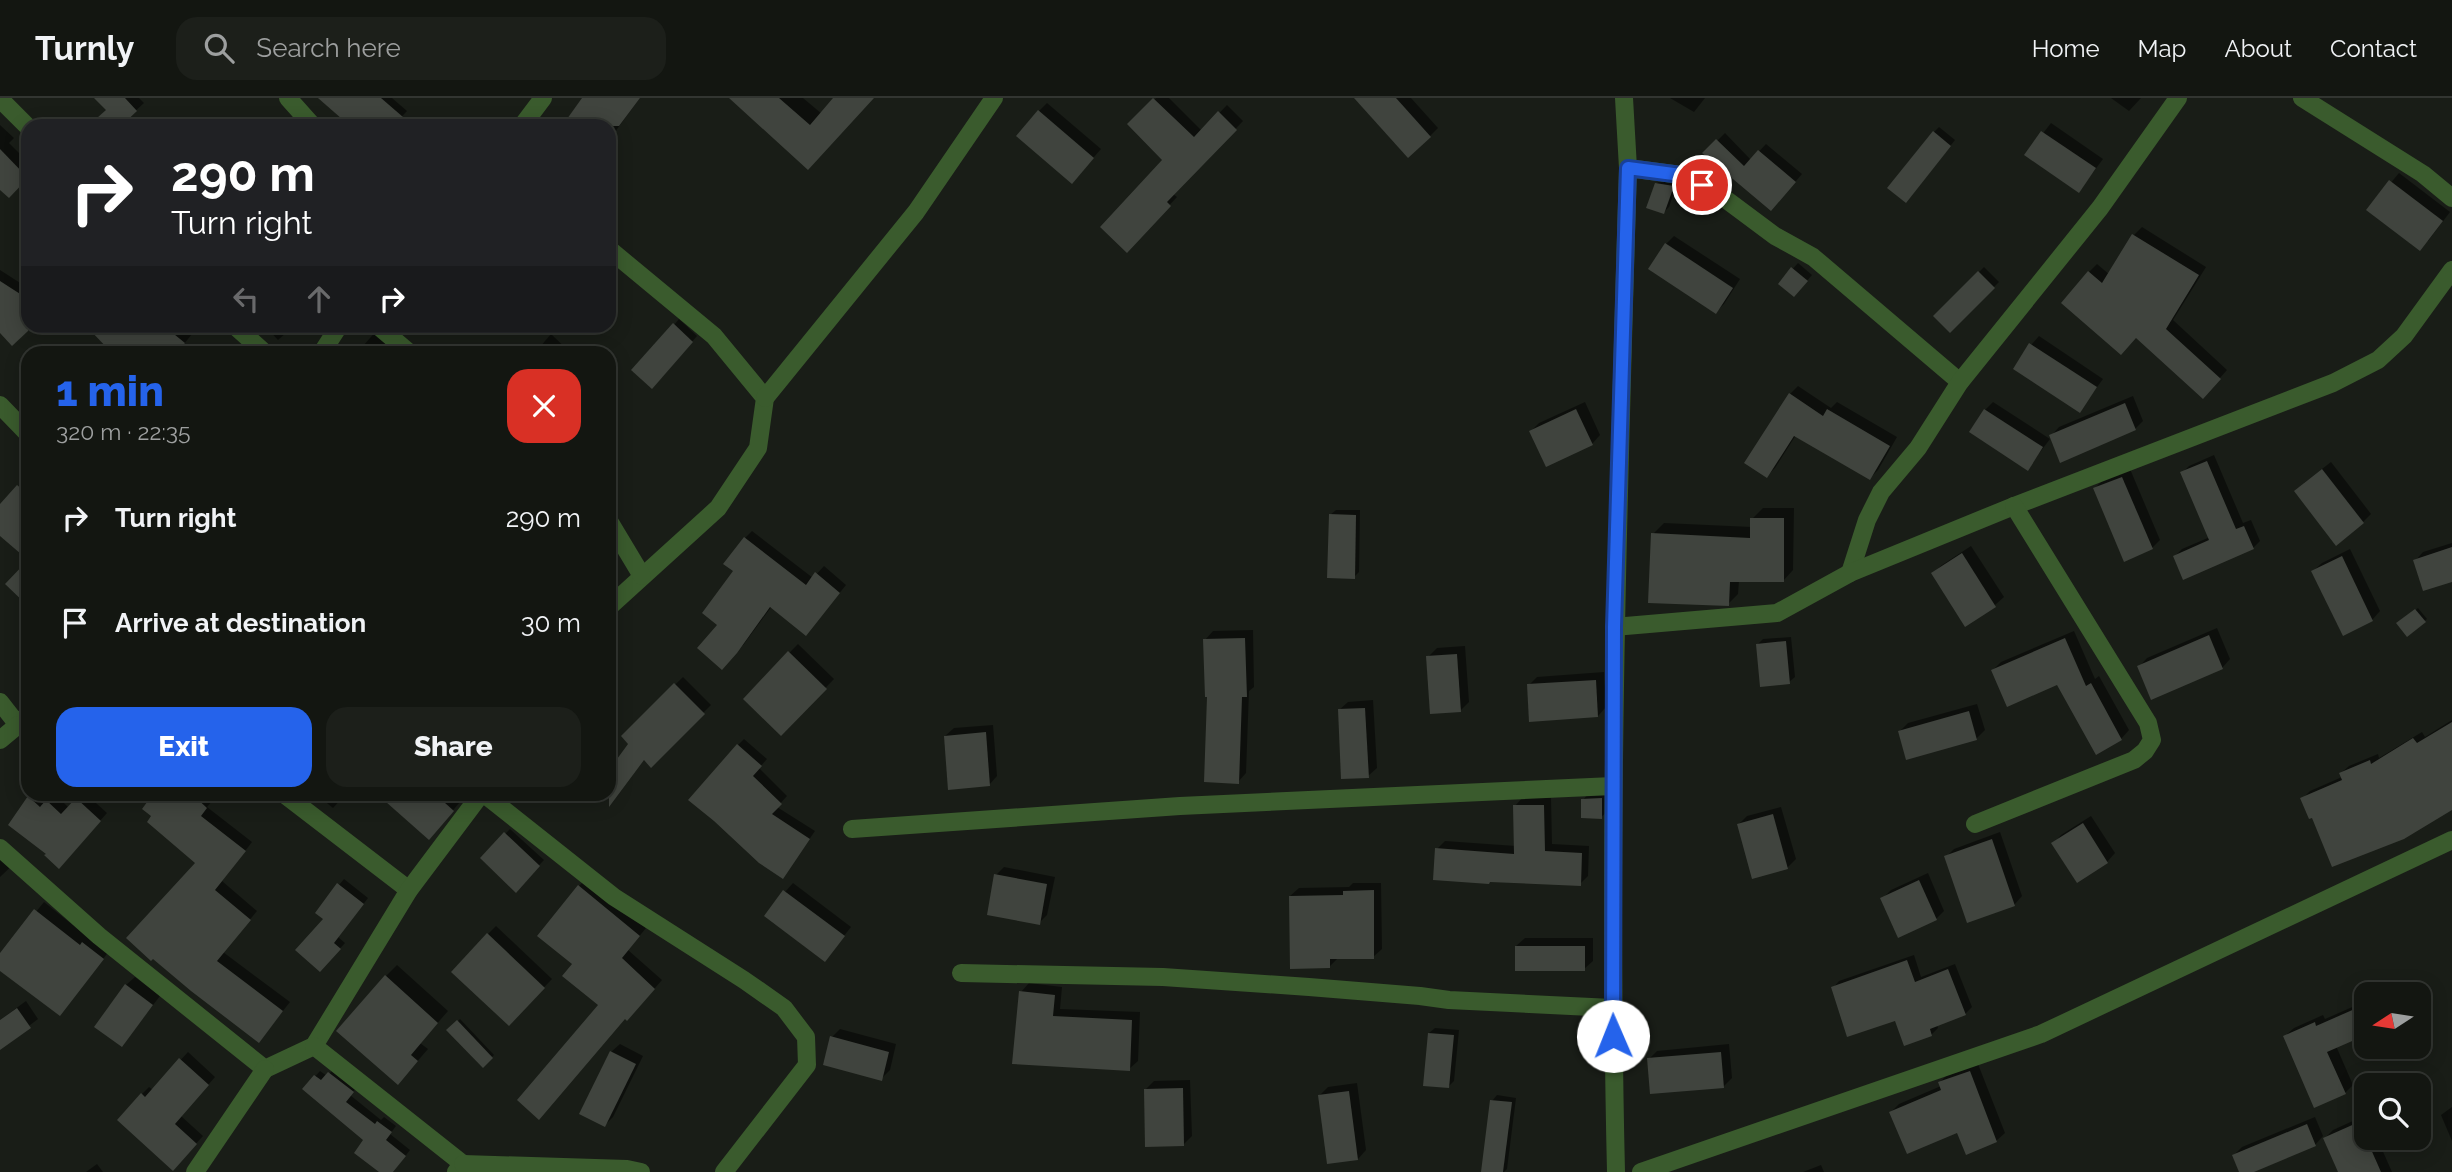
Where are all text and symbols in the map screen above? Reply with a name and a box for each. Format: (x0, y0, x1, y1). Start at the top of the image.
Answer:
search box (176, 17, 666, 80)
text: Turnly (35, 29, 134, 68)
icon: search (200, 29, 238, 67)
text: Search here (256, 33, 401, 63)
text: Home (2032, 34, 2100, 63)
text: Map (2138, 34, 2186, 63)
text: About (2224, 34, 2292, 63)
text: Contact (2330, 34, 2417, 63)
text: 290 m (171, 145, 315, 202)
icon: right (56, 147, 147, 238)
pin (1672, 155, 1732, 215)
icon: arrive (1683, 166, 1721, 204)
text: Turn right (171, 204, 312, 241)
icon: left (227, 280, 265, 318)
icon: ahead (300, 280, 338, 318)
icon: right (373, 280, 411, 318)
text: 1 min (56, 367, 164, 416)
button: close (507, 369, 581, 443)
text: 320 m · 22:35 (56, 418, 191, 445)
icon: right (56, 499, 94, 537)
text: Turn right (115, 503, 236, 533)
text: 290 m (506, 503, 581, 533)
icon: arrive (56, 604, 94, 642)
text: Arrive at destination (115, 608, 366, 638)
text: 30 m (521, 608, 581, 638)
button: Exit (56, 707, 312, 787)
button: Share (326, 707, 581, 787)
north arrow (2354, 982, 2431, 1059)
map controls (2354, 982, 2431, 1150)
position arrow (1576, 999, 1650, 1073)
button: search (2354, 1073, 2431, 1150)

